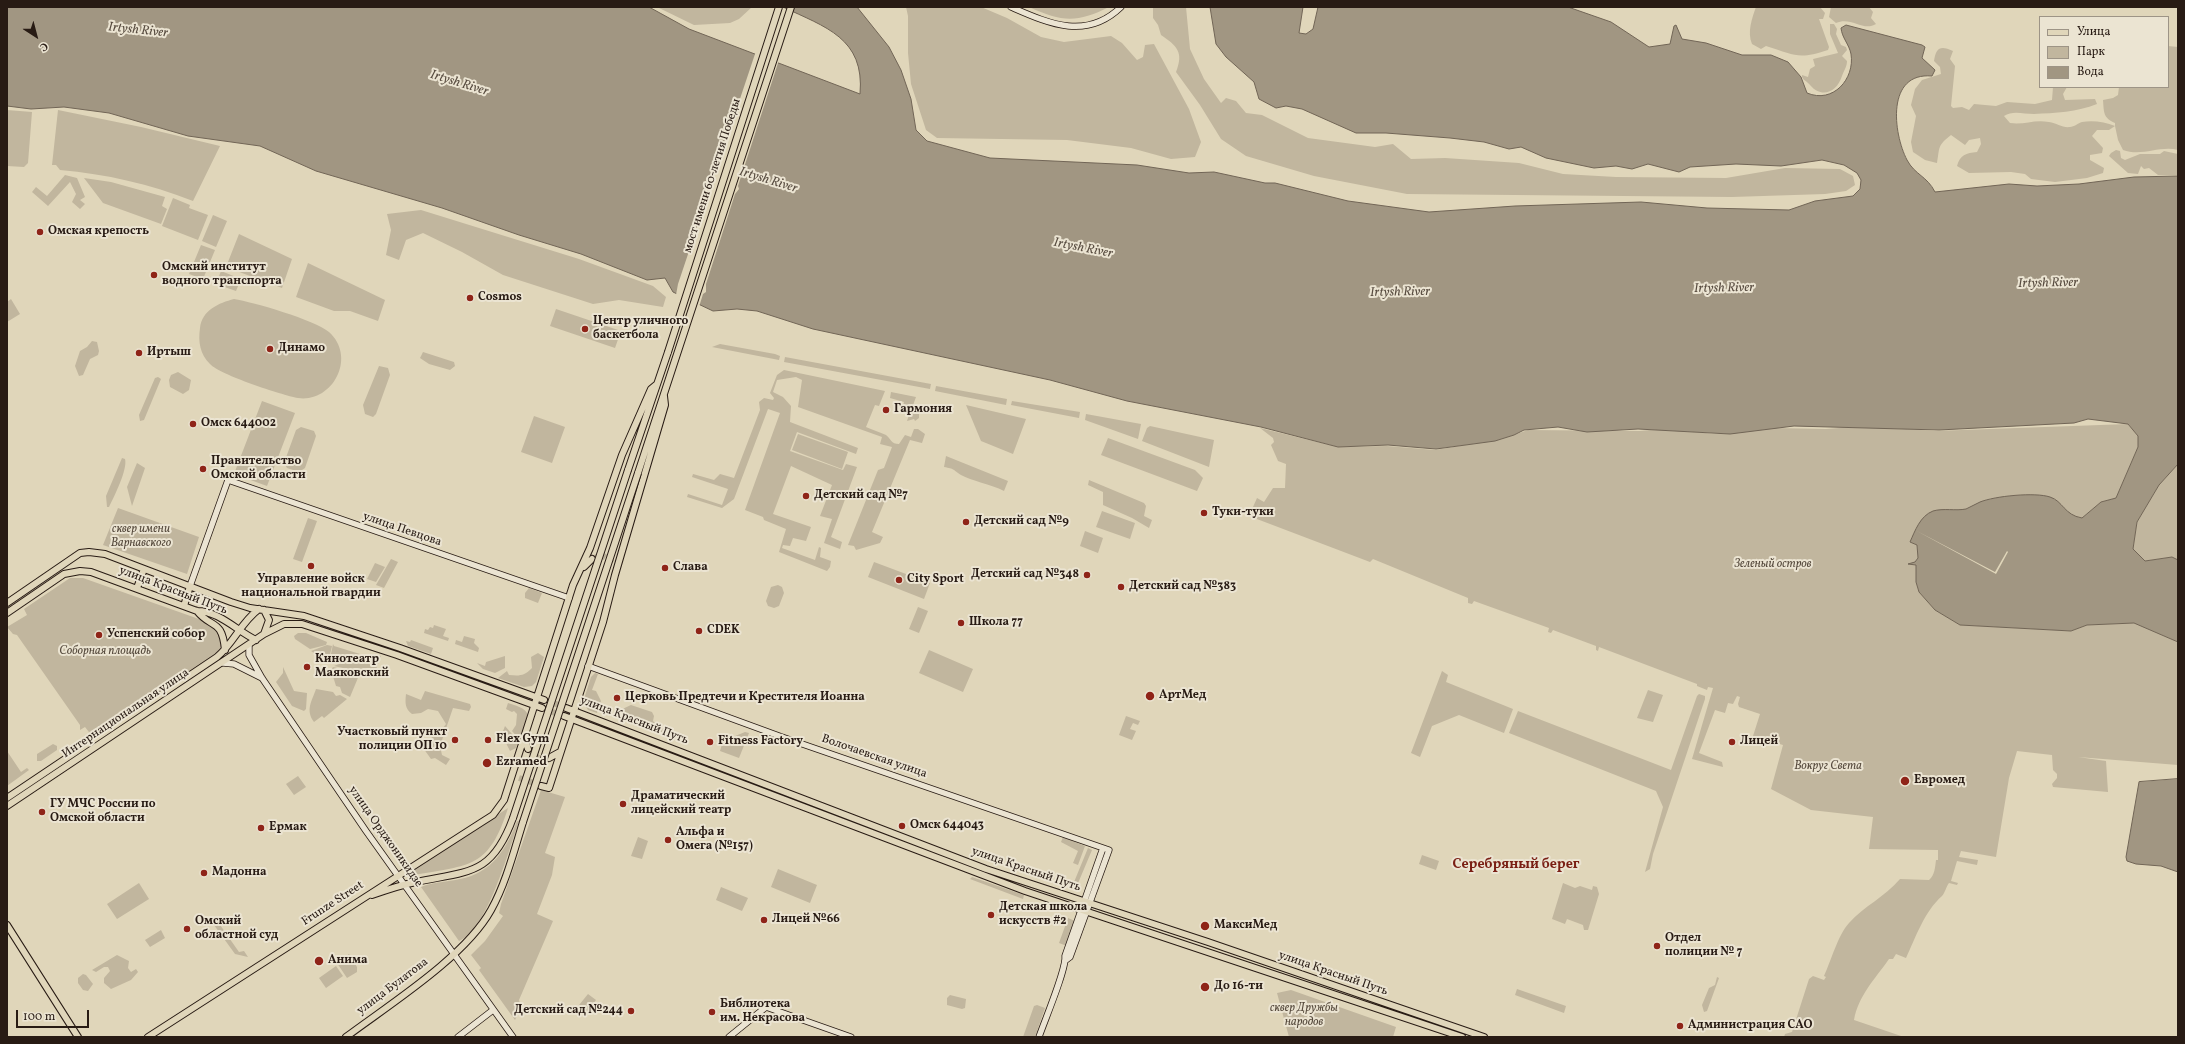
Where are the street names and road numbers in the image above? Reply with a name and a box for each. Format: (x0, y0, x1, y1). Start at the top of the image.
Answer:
street label: мост имени 60-летия Победы (681, 97, 745, 255)
street label: улица Певцова (361, 510, 443, 550)
street label: улица Красный Путь (117, 564, 229, 618)
street label: Интернациональная улица (60, 666, 192, 762)
street label: улица Красный Путь (578, 694, 690, 748)
street label: Волочаевская улица (819, 732, 929, 782)
street label: улица Орджоникидзе (345, 784, 425, 890)
street label: улица Красный Путь (969, 845, 1083, 895)
street label: Frunze Street (299, 879, 367, 929)
street label: улица Красный Путь (1276, 949, 1390, 999)
street label: улица Булатова (354, 955, 432, 1019)

